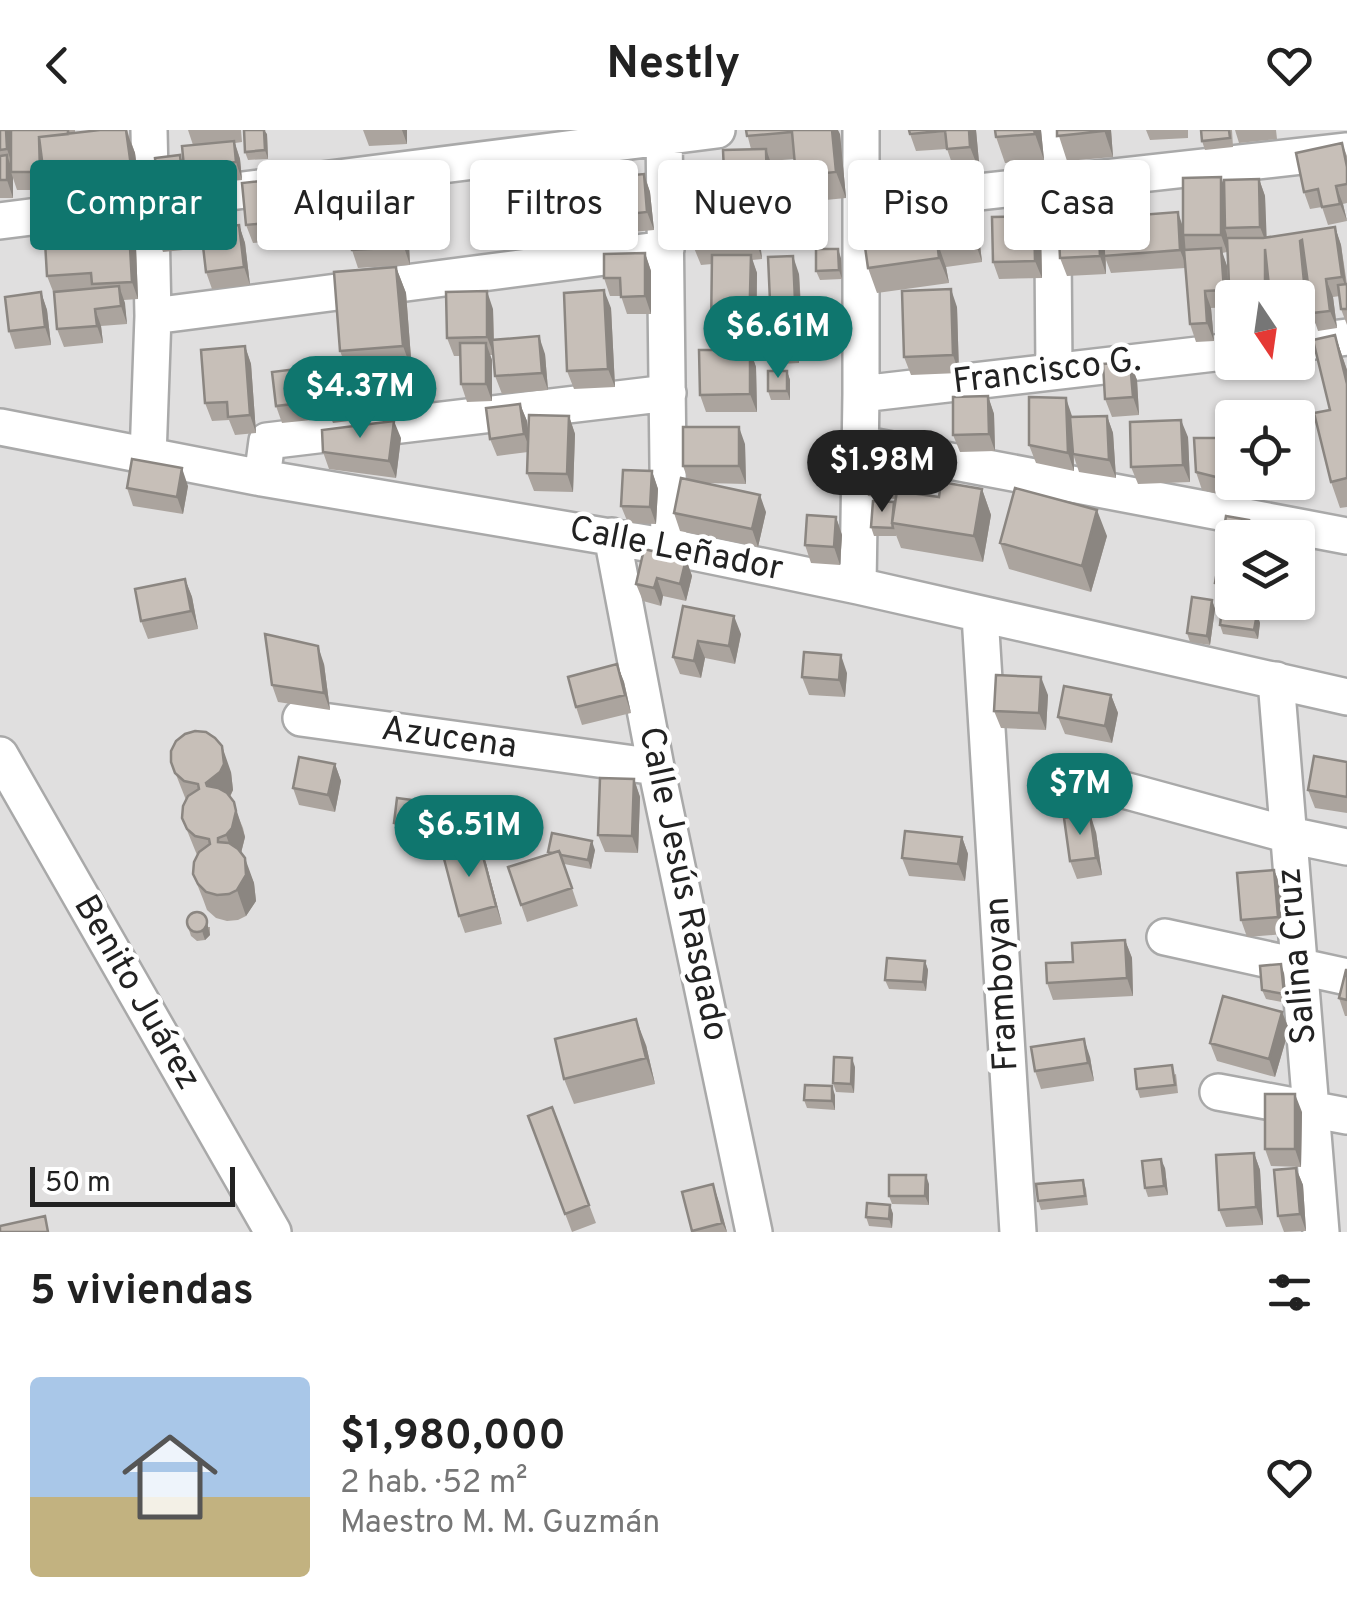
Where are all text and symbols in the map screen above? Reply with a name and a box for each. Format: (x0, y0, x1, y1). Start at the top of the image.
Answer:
text: Nestly (607, 37, 740, 94)
icon: back (30, 38, 85, 93)
icon: heart (1262, 38, 1317, 93)
chip: Comprar (30, 160, 237, 250)
chip: Alquilar (257, 160, 450, 250)
chip: Filtros (470, 160, 638, 250)
chip: Nuevo (658, 160, 828, 250)
chip: Piso (848, 160, 984, 250)
chip: Casa (1004, 160, 1150, 250)
north arrow (1215, 280, 1315, 380)
map controls (1215, 280, 1315, 620)
pin: $6.61M (697, 296, 859, 381)
text: $6.61M (725, 308, 831, 348)
street label: Francisco G. (951, 339, 1143, 405)
pin: $4.37M (279, 356, 441, 441)
text: $4.37M (305, 368, 415, 408)
button: locate (1215, 400, 1315, 500)
pin: $1.98M (801, 430, 963, 515)
text: $1.98M (829, 442, 935, 482)
street label: Calle Leñador (566, 508, 786, 592)
button: layers (1215, 520, 1315, 620)
street label: Azucena (378, 708, 520, 770)
street label: Calle Jesús Rasgado (627, 723, 737, 1045)
pin: $7M (1032, 753, 1128, 838)
text: $7M (1049, 765, 1111, 805)
pin: $6.51M (388, 795, 550, 880)
text: $6.51M (417, 807, 521, 847)
street label: Salina Cruz (1268, 866, 1328, 1046)
street label: Benito Juárez (62, 888, 210, 1098)
street label: Framboyan (976, 896, 1030, 1072)
scale bar (30, 1162, 235, 1206)
text: 50 m (45, 1166, 111, 1202)
icon: filters (1262, 1265, 1317, 1320)
text: 5 viviendas (30, 1266, 254, 1319)
text: $1,980,000 (340, 1411, 566, 1464)
icon: home (110, 1417, 230, 1537)
icon: heart (1262, 1450, 1317, 1505)
text: 2 hab. · 52 m² (340, 1464, 528, 1504)
text: Maestro M. M. Guzmán (340, 1504, 660, 1544)

